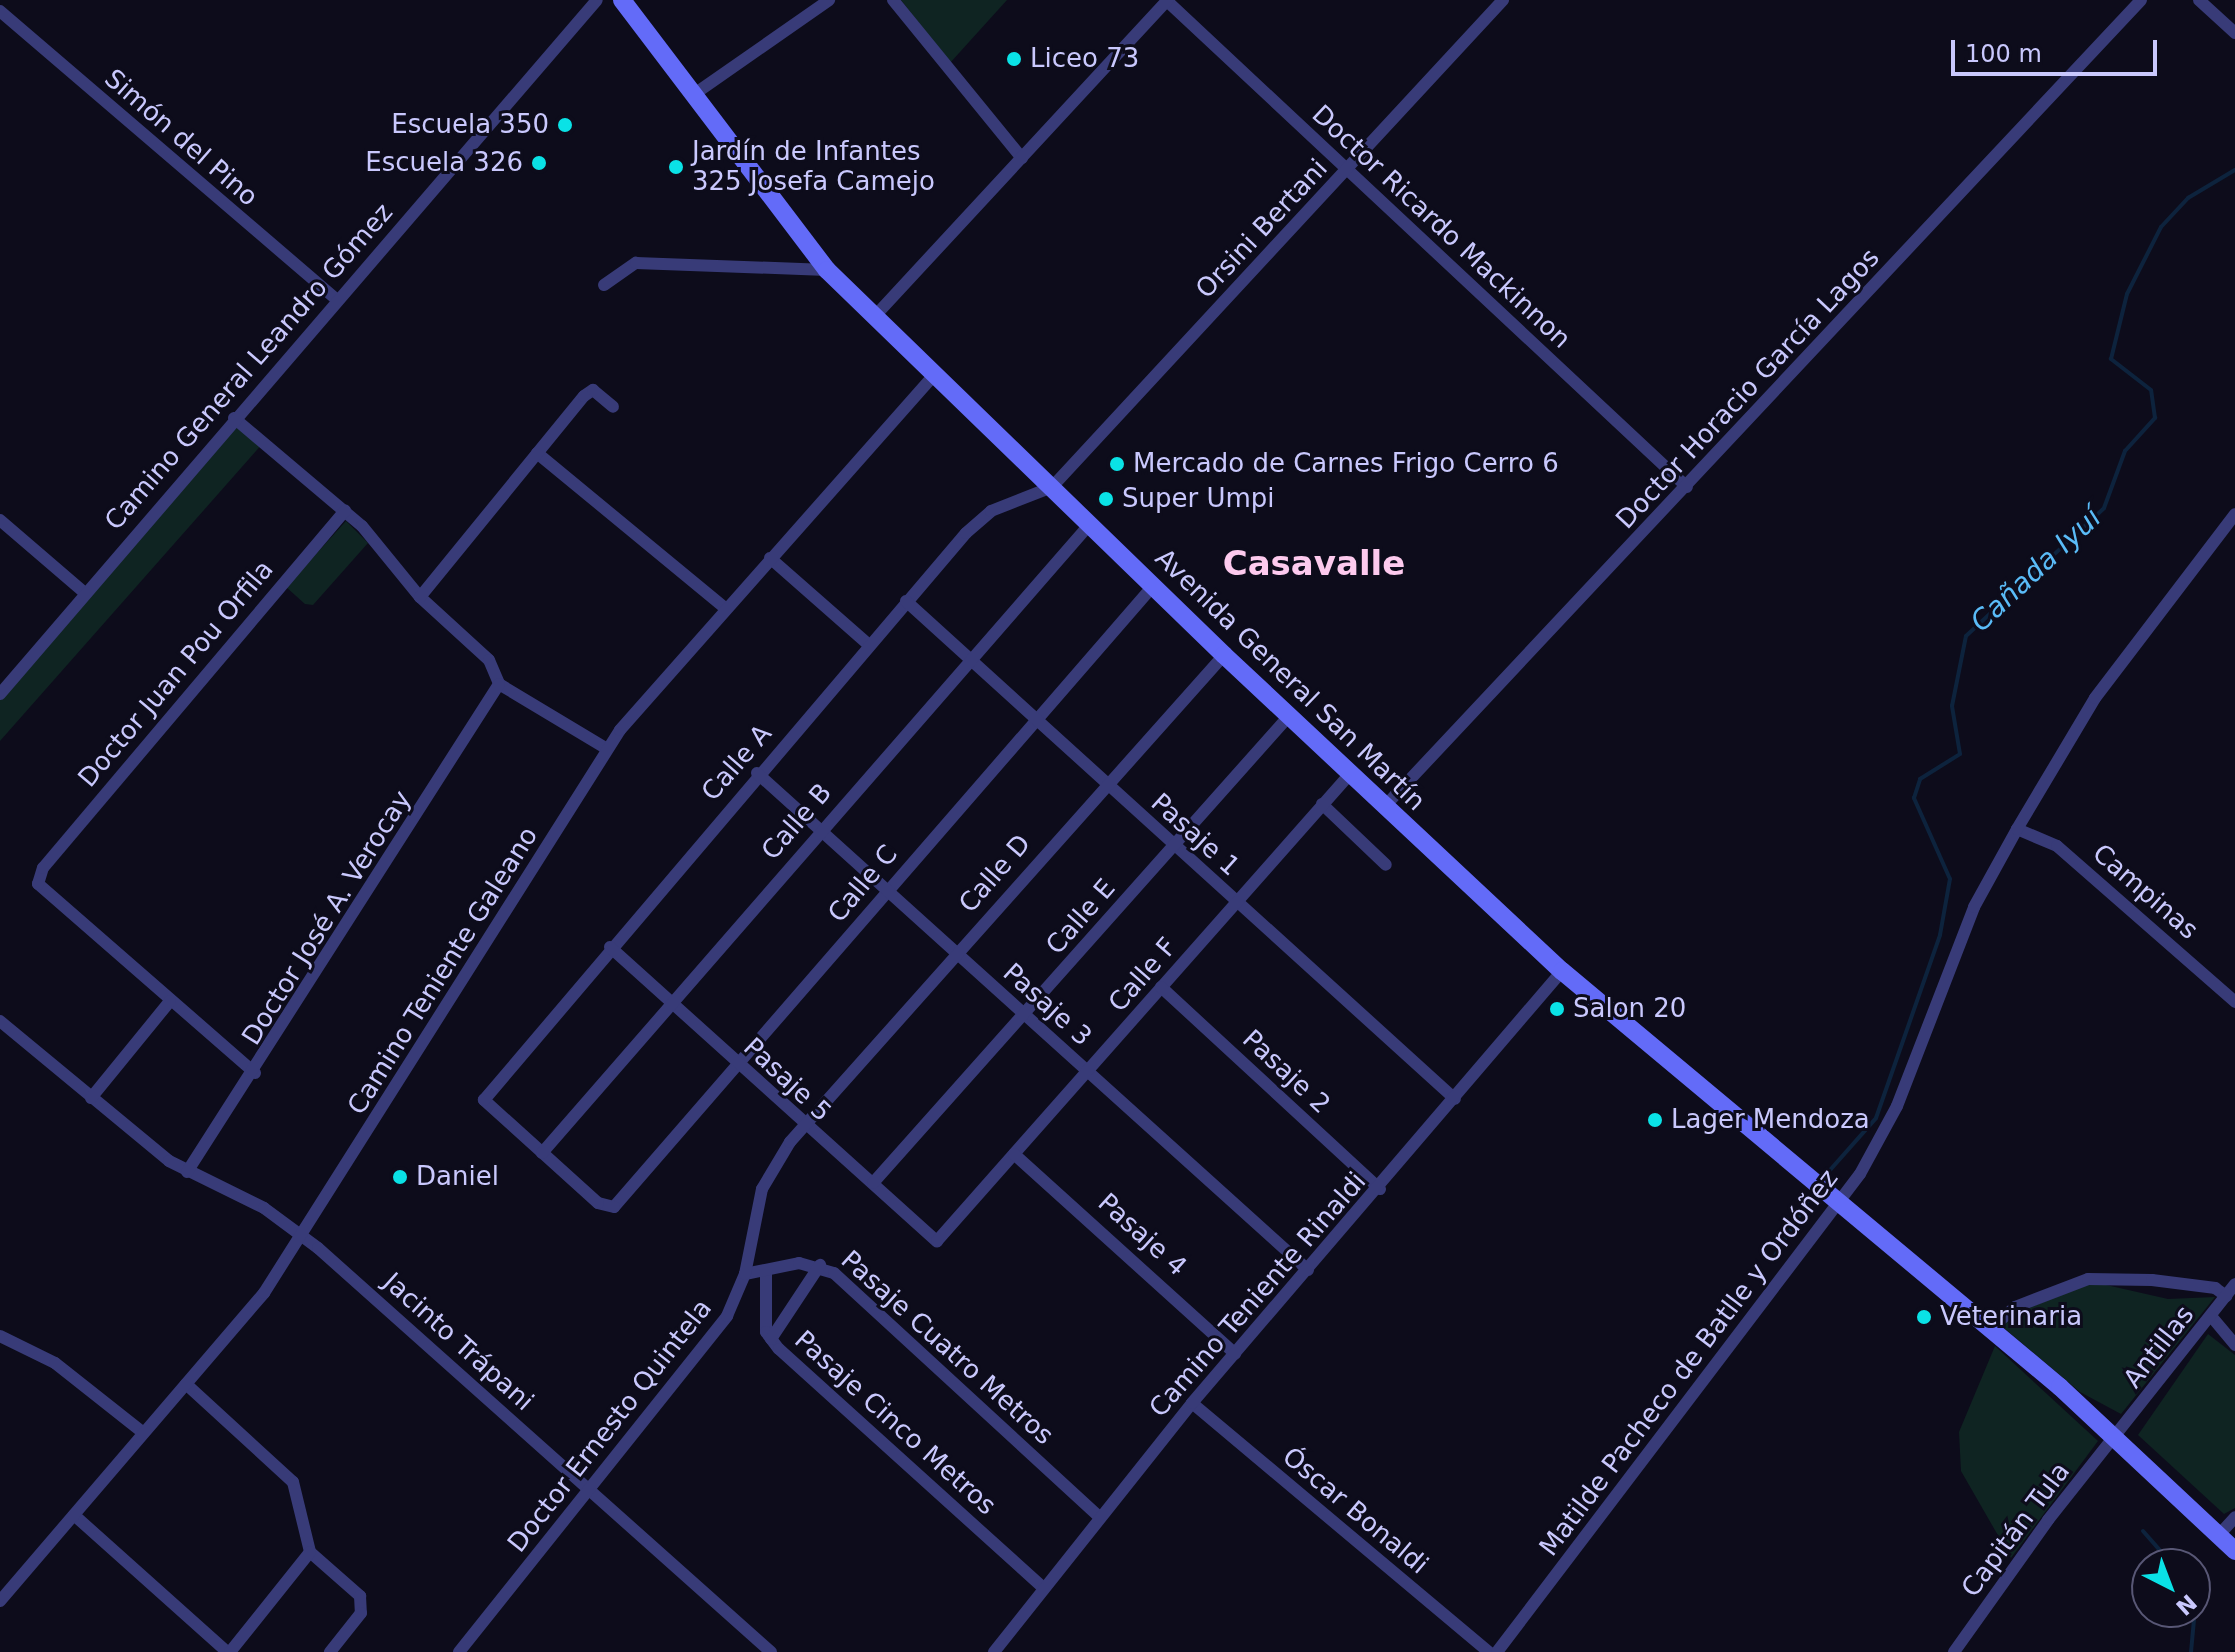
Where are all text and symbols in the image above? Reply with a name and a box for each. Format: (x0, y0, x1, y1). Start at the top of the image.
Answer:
scale bar (1955, 24, 2161, 74)
text: 100 m (1965, 40, 2042, 68)
place label: Liceo 73 (1030, 43, 1139, 75)
marker: Liceo 73 (1005, 50, 1023, 68)
street label: Simón del Pino (98, 63, 264, 213)
street label: Doctor Ricardo Mackinnon (1305, 99, 1577, 355)
place label: Escuela 350 (391, 109, 549, 141)
marker: Escuela 350 (556, 116, 574, 134)
place label: Jardín de Infantes 325 Josefa Camejo (692, 136, 935, 198)
place label: Escuela 326 (365, 147, 523, 179)
street label: Orsini Bertani (1190, 153, 1334, 305)
marker: Escuela 326 (530, 154, 548, 172)
marker: Jardín de Infantes 325 Josefa Camejo (667, 158, 685, 176)
street label: Camino General Leandro Gómez (99, 197, 399, 537)
street label: Doctor Horacio García Lagos (1610, 243, 1886, 535)
place label: Mercado de Carnes Frigo Cerro 6 (1133, 448, 1559, 480)
marker: Mercado de Carnes Frigo Cerro 6 (1108, 455, 1126, 473)
place label: Super Umpi (1122, 483, 1275, 515)
marker: Super Umpi (1097, 490, 1115, 508)
water label: Cañada Iyuí (1964, 501, 2108, 639)
street label: Avenida General San Martín (1149, 543, 1431, 817)
district label: Casavalle (1223, 544, 1405, 584)
street label: Doctor Juan Pou Orfila (72, 554, 280, 794)
street label: Calle A (696, 719, 778, 807)
street label: Calle B (755, 778, 839, 866)
street label: Doctor José A. Verocay (236, 785, 418, 1051)
street label: Pasaje 1 (1144, 787, 1246, 883)
street label: Camino Teniente Galeano (342, 822, 544, 1120)
street label: Calle D (953, 829, 1037, 919)
street label: Campinas (2086, 838, 2204, 946)
street label: Calle C (822, 839, 904, 929)
street label: Calle E (1040, 873, 1122, 961)
street label: Calle F (1102, 932, 1184, 1018)
street label: Pasaje 3 (996, 957, 1098, 1053)
place label: Salon 20 (1573, 993, 1686, 1025)
marker: Salon 20 (1548, 1000, 1566, 1018)
street label: Pasaje 2 (1236, 1024, 1336, 1120)
street label: Pasaje 5 (737, 1032, 837, 1128)
place label: Lager Mendoza (1671, 1104, 1870, 1136)
marker: Lager Mendoza (1646, 1111, 1664, 1129)
place label: Daniel (416, 1161, 499, 1193)
street label: Matilde Pacheco de Batlle y Ordóñez (1533, 1164, 1845, 1562)
street label: Camino Teniente Rinaldi (1143, 1166, 1373, 1424)
marker: Daniel (391, 1168, 409, 1186)
street label: Pasaje 4 (1091, 1187, 1193, 1283)
street label: Pasaje Cuatro Metros (835, 1245, 1059, 1451)
street label: Jacinto Trápani (377, 1267, 539, 1417)
street label: Doctor Ernesto Quintela (502, 1293, 718, 1559)
street label: Antillas (2117, 1300, 2201, 1394)
place label: Veterinaria (1940, 1301, 2082, 1333)
marker: Veterinaria (1915, 1308, 1933, 1326)
street label: Pasaje Cinco Metros (788, 1324, 1002, 1522)
street label: Óscar Bonaldi (1276, 1441, 1434, 1581)
street label: Capitán Tula (1955, 1457, 2077, 1603)
north arrow (2131, 1548, 2211, 1628)
text: N (2171, 1589, 2201, 1620)

